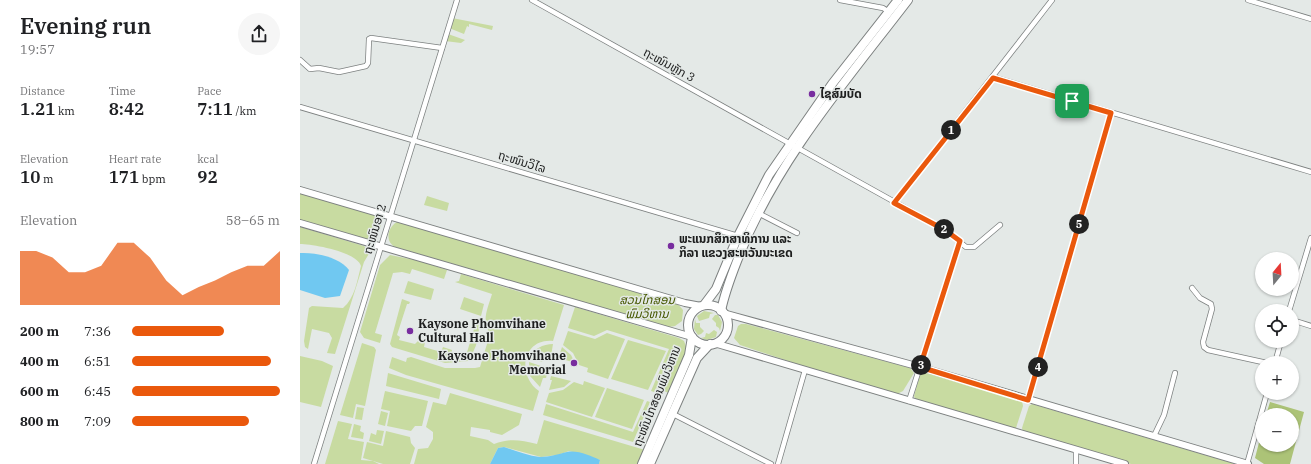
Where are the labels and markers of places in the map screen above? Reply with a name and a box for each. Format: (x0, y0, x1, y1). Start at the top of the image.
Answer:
pin (1055, 84, 1089, 118)
place label: ໄຊສົມບັດ (819, 86, 862, 101)
marker: ໄຊສົມບັດ (807, 89, 817, 99)
pin: 1 (941, 120, 961, 140)
pin: 5 (1069, 214, 1089, 234)
pin: 2 (934, 219, 954, 239)
place label: ພະແນກສຶກສາທິການ ແລະ ກິລາ ແຂວງສະຫວັນນະເຂດ (679, 231, 793, 260)
marker: ພະແນກສຶກສາທິການ ແລະ ກິລາ ແຂວງສະຫວັນນະເຂດ (666, 241, 676, 251)
place label: Kaysone Phomvihane Cultural Hall (418, 316, 546, 345)
marker: Kaysone Phomvihane Cultural Hall (405, 326, 415, 336)
place label: Kaysone Phomvihane Memorial (438, 348, 566, 377)
pin: 3 (911, 355, 931, 375)
pin: 4 (1028, 357, 1048, 377)
marker: Kaysone Phomvihane Memorial (569, 358, 579, 368)

